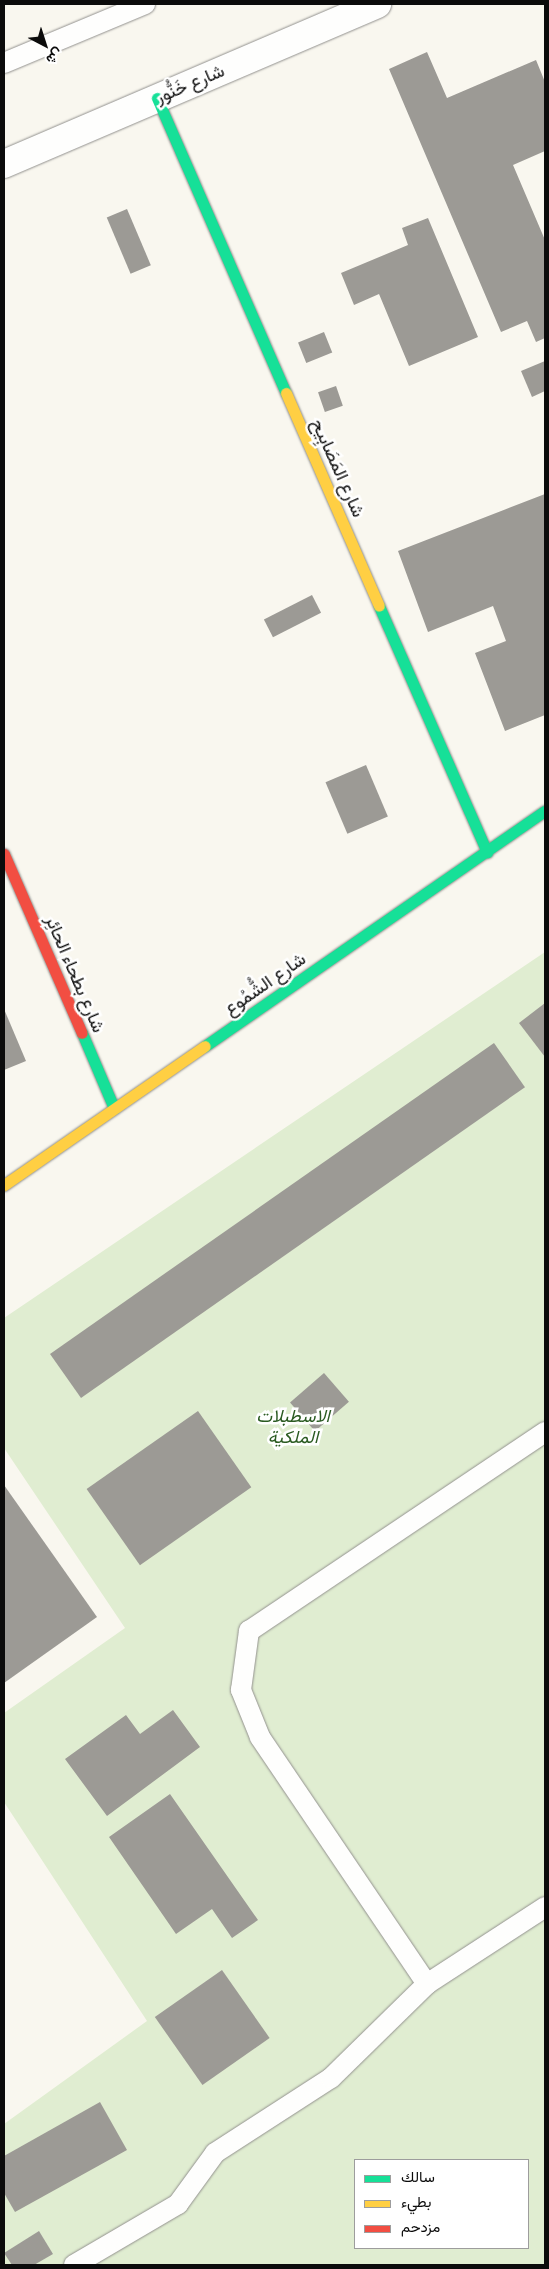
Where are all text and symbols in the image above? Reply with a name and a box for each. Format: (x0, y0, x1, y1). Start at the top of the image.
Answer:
north arrow (20, 20, 70, 70)
text: ش (42, 44, 67, 69)
street label: شارع خَنُّور (152, 60, 228, 108)
street label: شارع المَصَابِيح (307, 415, 369, 521)
street label: شارع بطحاء الحائِر (41, 912, 109, 1036)
street label: شارع الشُّمُوع (220, 948, 310, 1020)
park label: الاسطبلات الملكية (256, 1406, 330, 1448)
legend (354, 2159, 529, 2249)
text: سالك (401, 2167, 435, 2186)
text: بطيء (401, 2192, 431, 2211)
text: مزدحم (401, 2217, 440, 2236)

